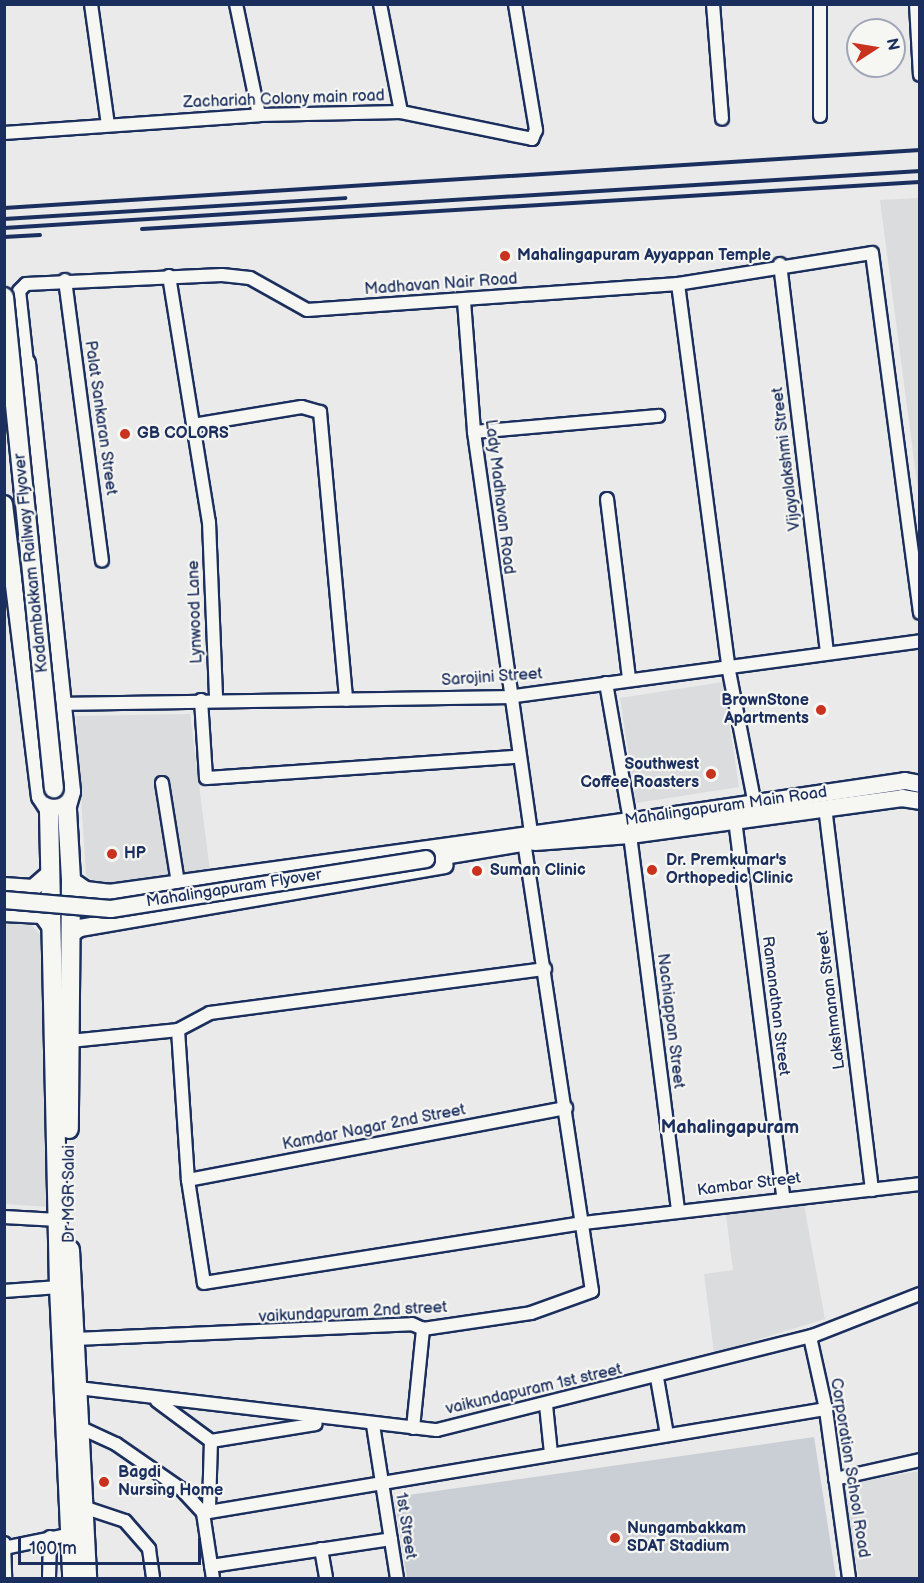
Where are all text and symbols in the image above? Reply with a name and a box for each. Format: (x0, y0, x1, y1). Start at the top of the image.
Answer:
north arrow (846, 18, 906, 78)
text: N (882, 37, 903, 52)
street label: Zachariah Colony main road (182, 87, 386, 113)
place label: Mahalingapuram Ayyappan Temple (517, 246, 771, 266)
marker: Mahalingapuram Ayyappan Temple (498, 249, 512, 263)
street label: Madhavan Nair Road (364, 270, 518, 300)
street label: Palat Sankaran Street (80, 339, 120, 497)
street label: Vijayalakshmi Street (769, 386, 805, 532)
street label: Lady Madhavan Road (480, 418, 518, 576)
place label: GB COLORS (137, 424, 229, 444)
marker: GB COLORS (118, 427, 132, 441)
street label: Kodambakkam Railway Flyover (11, 452, 53, 674)
street label: Lynwood Lane (185, 560, 207, 664)
street label: Sarojini Street (441, 665, 543, 691)
place label: BrownStone Apartments (721, 691, 809, 729)
marker: BrownStone Apartments (814, 703, 828, 717)
place label: Southwest Coffee Roasters (580, 755, 699, 793)
marker: Southwest Coffee Roasters (704, 767, 718, 781)
street label: Mahalingapuram Main Road (624, 783, 828, 831)
place label: HP (124, 844, 146, 864)
marker: HP (105, 847, 119, 861)
place label: Dr. Premkumar's Orthopedic Clinic (666, 851, 793, 889)
place label: Suman Clinic (490, 861, 586, 881)
marker: Dr. Premkumar's Orthopedic Clinic (643, 861, 661, 879)
marker: Suman Clinic (468, 862, 486, 880)
street label: Mahalingapuram Flyover (145, 866, 323, 912)
street label: Lakshmanan Street (814, 929, 850, 1071)
street label: Ramanathan Street (757, 935, 793, 1077)
street label: Nachiappan Street (652, 952, 688, 1090)
street label: Kamdar Nagar 2nd Street (281, 1101, 467, 1155)
district label: Mahalingapuram (661, 1117, 799, 1139)
street label: Dr MGR Salai (60, 1145, 80, 1243)
street label: Kambar Street (696, 1169, 802, 1201)
street label: vaikundapuram 2nd street (258, 1298, 448, 1328)
street label: vaikundapuram 1st street (444, 1360, 624, 1420)
street label: Corporation School Road (825, 1377, 873, 1559)
place label: Bagdi Nursing Home (118, 1463, 223, 1501)
marker: Bagdi Nursing Home (95, 1473, 113, 1491)
street label: 1st Street (390, 1491, 420, 1561)
place label: Nungambakkam SDAT Stadium (627, 1519, 746, 1557)
scale bar (21, 1526, 204, 1564)
marker: Nungambakkam SDAT Stadium (608, 1531, 622, 1545)
text: 100 m (29, 1538, 77, 1559)

